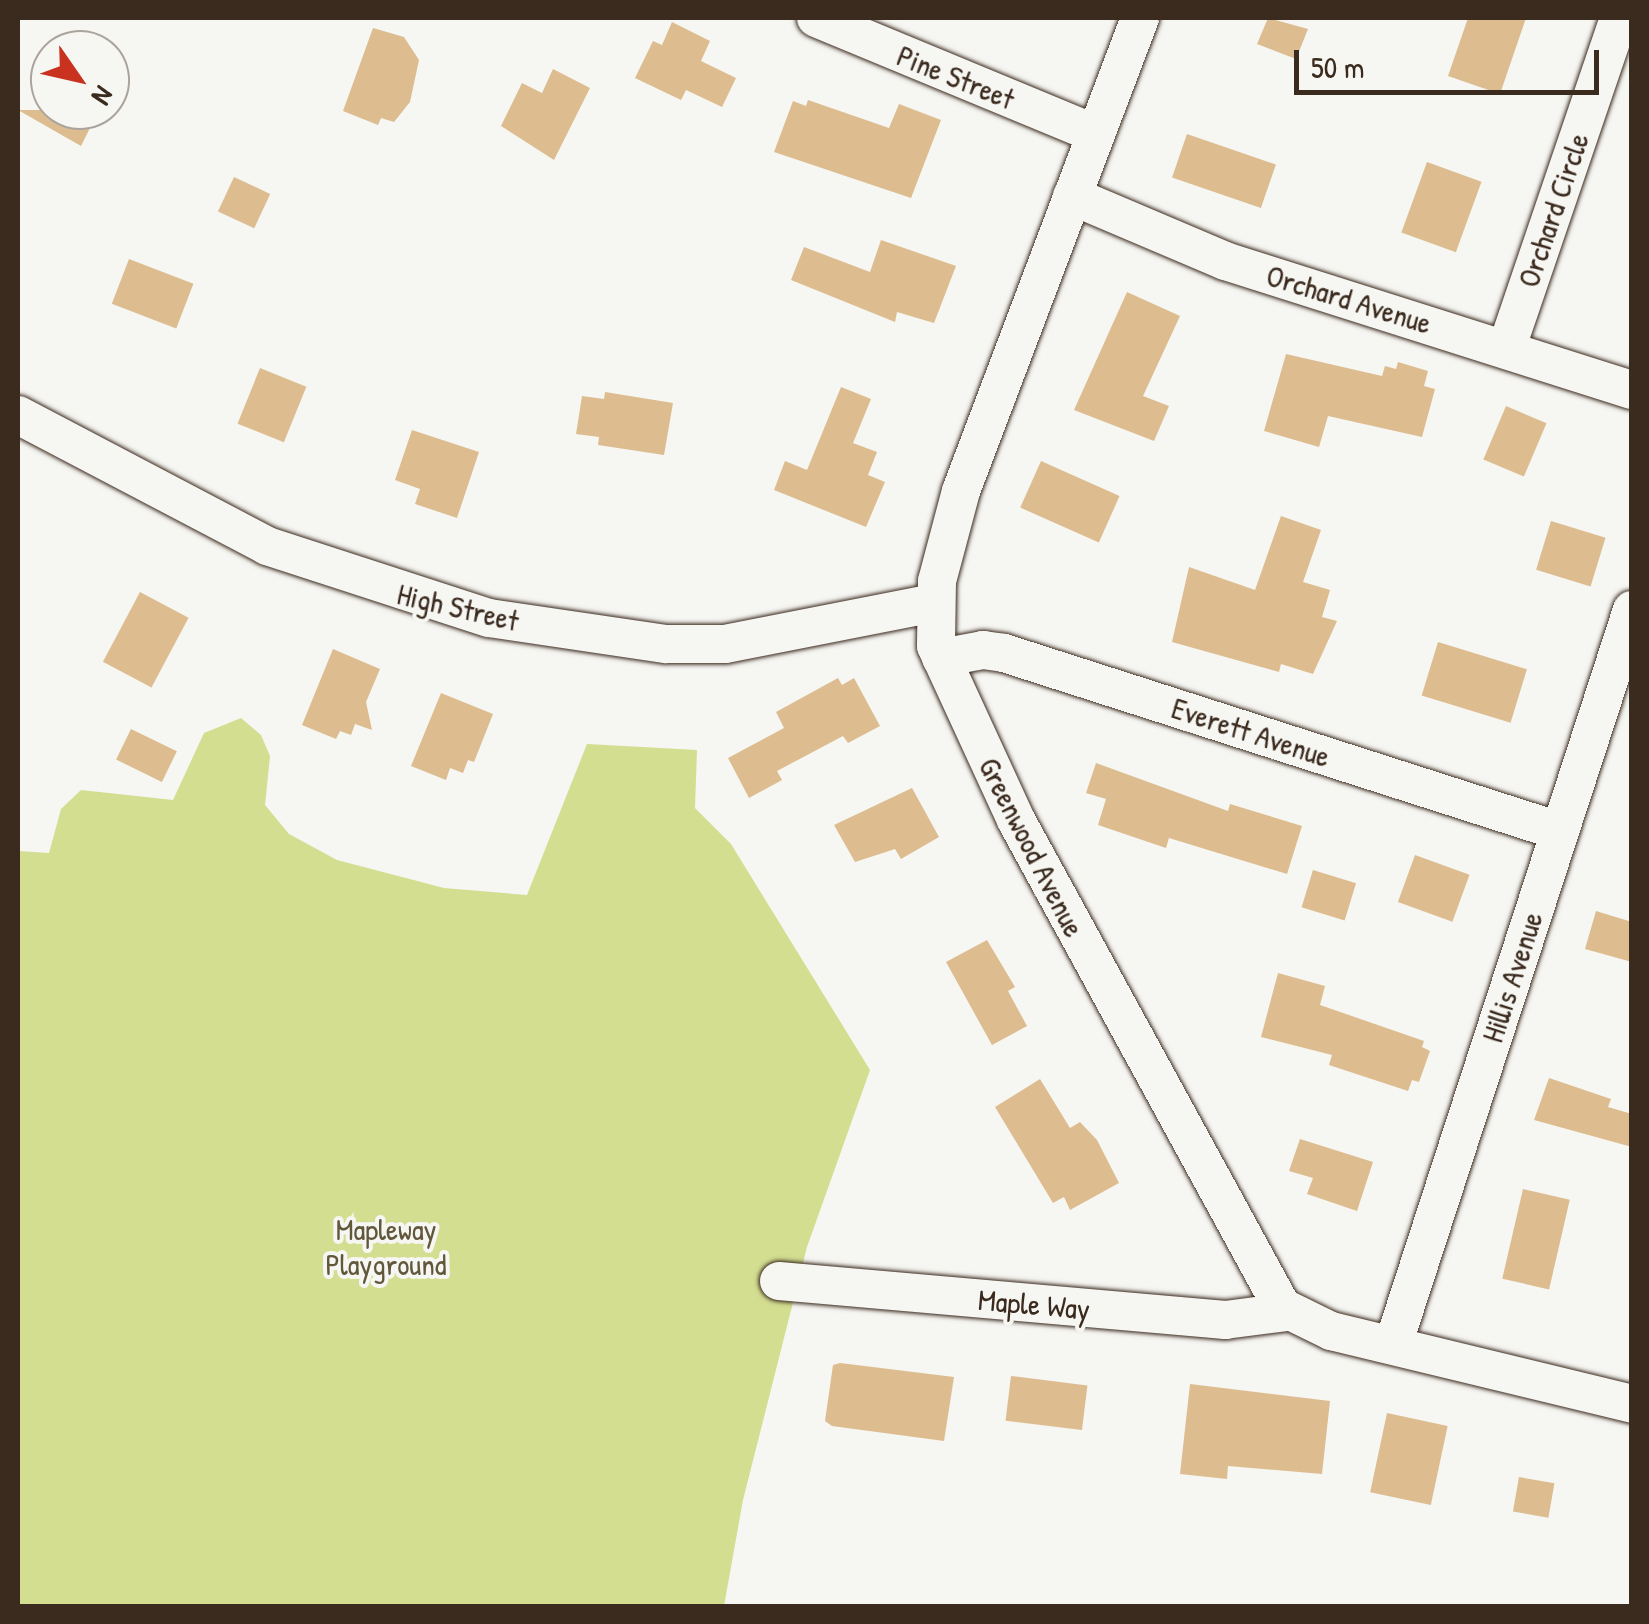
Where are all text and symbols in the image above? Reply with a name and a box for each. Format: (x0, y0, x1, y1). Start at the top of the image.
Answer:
north arrow (30, 30, 130, 130)
scale bar (1299, 30, 1604, 92)
street label: Pine Street (892, 37, 1020, 117)
text: 50 m (1311, 47, 1364, 87)
text: N (83, 79, 123, 112)
street label: Orchard Circle (1510, 128, 1596, 292)
street label: Orchard Avenue (1262, 257, 1436, 341)
street label: High Street (394, 576, 522, 638)
street label: Everett Avenue (1167, 689, 1335, 775)
street label: Greenwood Avenue (971, 751, 1093, 943)
street label: Hillis Avenue (1474, 907, 1550, 1047)
park label: Mapleway Playground (325, 1211, 447, 1282)
street label: Maple Way (977, 1281, 1091, 1327)

